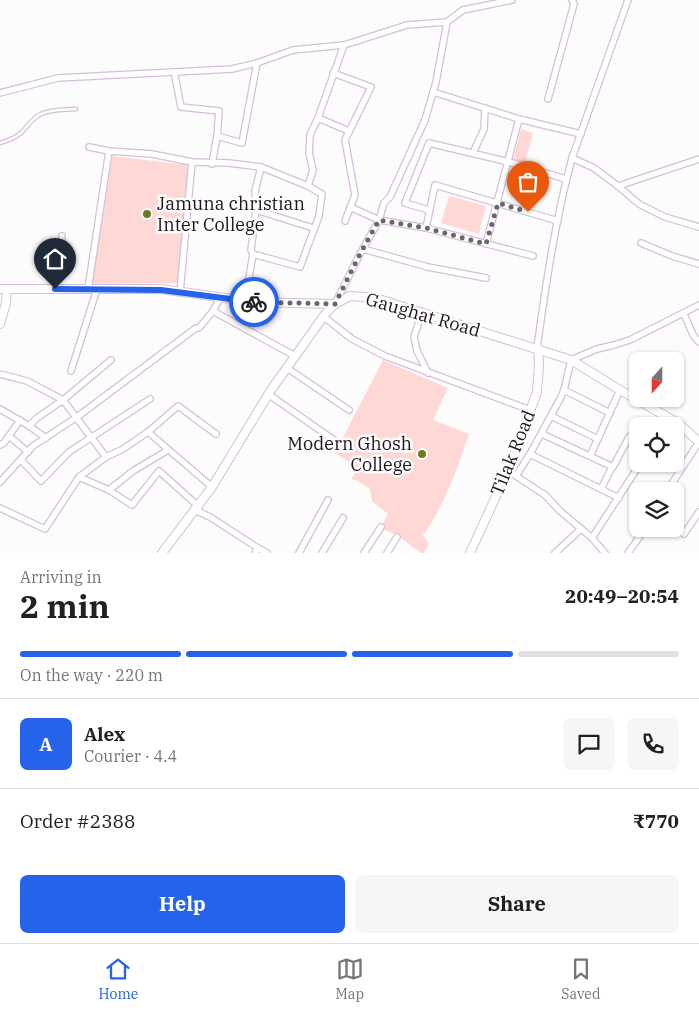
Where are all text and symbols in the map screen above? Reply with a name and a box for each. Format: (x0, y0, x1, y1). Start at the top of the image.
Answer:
pin (507, 161, 549, 212)
icon: bag (514, 168, 542, 196)
place label: Jamuna christian Inter College (157, 192, 305, 236)
marker: Jamuna christian Inter College (141, 208, 153, 220)
pin (34, 238, 76, 289)
icon: home (41, 245, 69, 273)
courier (229, 277, 279, 327)
street label: Gaughat Road (363, 287, 483, 342)
icon: bike (240, 288, 268, 316)
north arrow (629, 352, 684, 408)
map controls (629, 352, 684, 537)
street label: Tilak Road (485, 407, 540, 499)
button: locate (629, 417, 684, 472)
place label: Modern Ghosh College (287, 432, 412, 476)
marker: Modern Ghosh College (416, 448, 428, 460)
button: layers (629, 482, 684, 537)
text: Arriving in (20, 567, 102, 587)
text: 20:49–20:54 (565, 584, 679, 608)
text: 2 min (20, 585, 110, 627)
text: On the way · 220 m (20, 665, 163, 685)
button: chat (563, 718, 615, 770)
button: phone (627, 718, 679, 770)
text: Alex (84, 722, 125, 746)
text: A (39, 732, 53, 756)
text: Courier · 4.4 (84, 746, 177, 766)
text: Order #2388 (20, 809, 135, 833)
text: ₹770 (633, 809, 679, 833)
button: Help (20, 875, 345, 933)
button: Share (355, 875, 679, 933)
tab: Home (99, 955, 138, 1003)
tab: Map (336, 955, 364, 1003)
tab: Saved (561, 955, 600, 1003)

